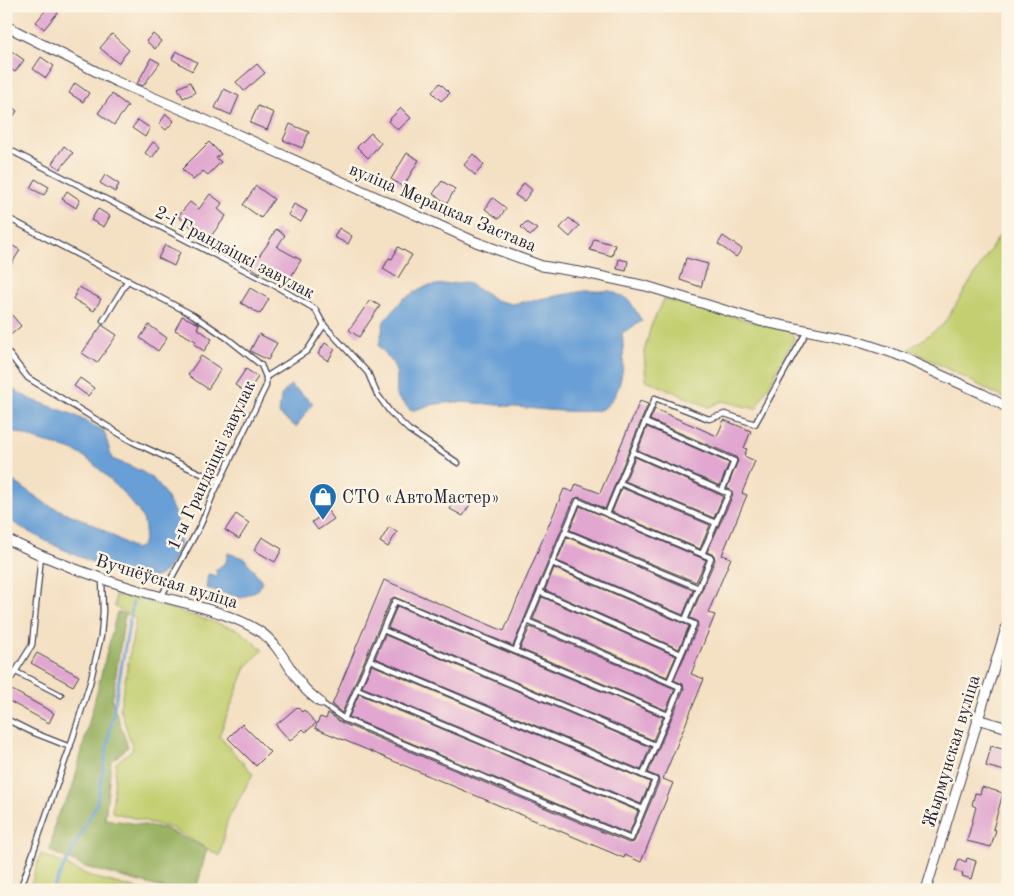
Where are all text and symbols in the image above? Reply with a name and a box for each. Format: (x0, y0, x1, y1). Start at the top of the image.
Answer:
street label: вуліца Мерацкая Застава (346, 160, 539, 256)
street label: 2-і Грандзіцкі завулак (152, 203, 317, 303)
street label: 1-ы Грандзіцкі завулак (165, 378, 259, 553)
shop icon: СТО «АвтоМастер» (308, 482, 338, 521)
place label: СТО «АвтоМастер» (342, 489, 500, 507)
street label: Вучнёўская вуліца (93, 552, 240, 612)
street label: Жырмунская вуліца (920, 673, 984, 830)

